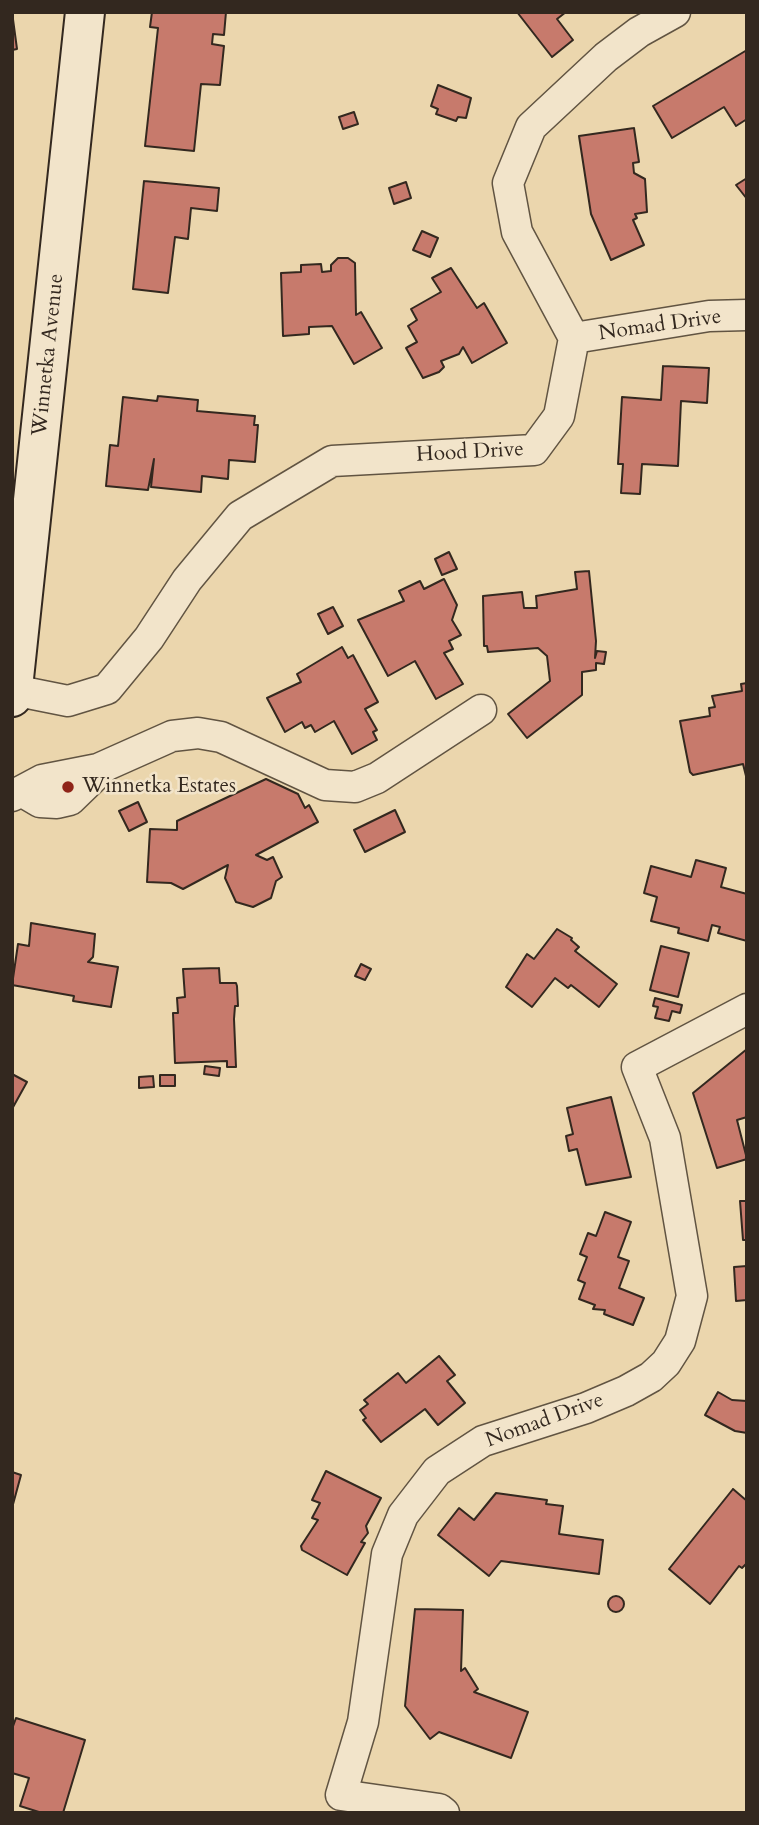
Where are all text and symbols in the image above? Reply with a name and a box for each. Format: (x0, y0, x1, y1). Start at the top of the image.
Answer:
street label: Winnetka Avenue (28, 273, 70, 437)
street label: Nomad Drive (597, 305, 723, 347)
street label: Hood Drive (415, 438, 525, 468)
place label: Winnetka Estates (82, 774, 236, 800)
marker: Winnetka Estates (60, 779, 76, 795)
street label: Nomad Drive (483, 1388, 607, 1454)

